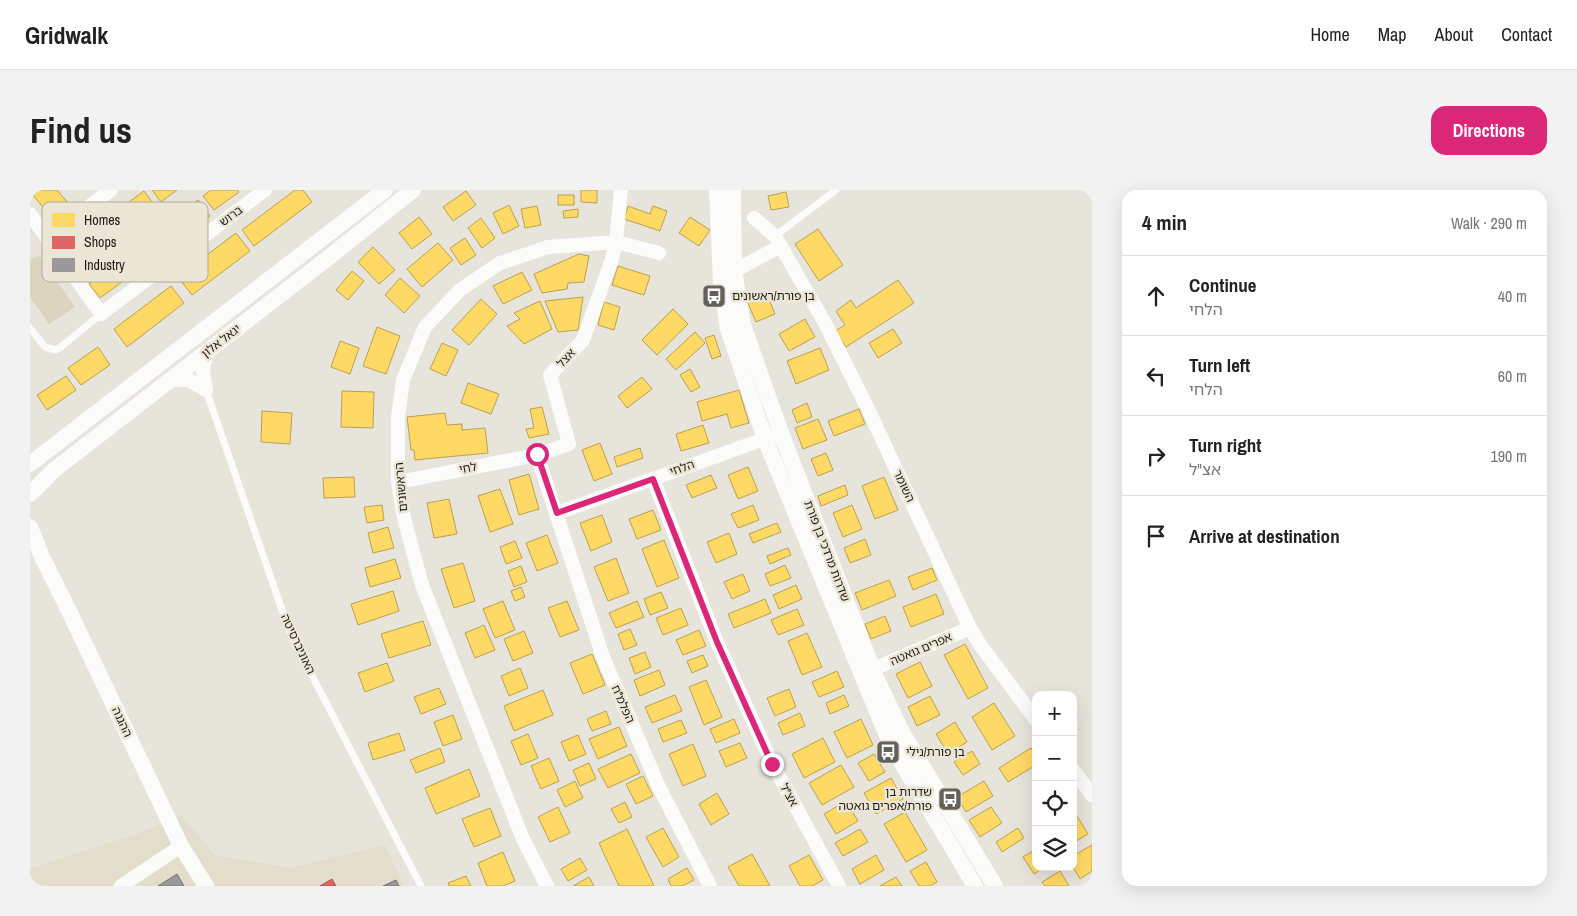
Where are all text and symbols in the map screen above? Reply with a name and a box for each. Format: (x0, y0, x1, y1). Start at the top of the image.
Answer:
text: Gridwalk (25, 19, 108, 51)
text: Home (1310, 22, 1350, 47)
text: Map (1378, 22, 1407, 47)
text: About (1435, 22, 1473, 47)
text: Contact (1501, 22, 1552, 47)
button: Directions (1431, 106, 1547, 155)
text: Find us (30, 107, 132, 154)
legend (42, 202, 208, 282)
street label: ברוש (216, 202, 246, 230)
text: 4 min (1142, 208, 1187, 237)
text: Homes (84, 211, 121, 229)
text: Walk · 290 m (1451, 212, 1527, 234)
text: Shops (84, 233, 117, 251)
text: Industry (84, 256, 125, 274)
text: Continue (1189, 272, 1257, 298)
icon: ahead (1142, 282, 1170, 310)
bus stop icon: בן פורת/ראשונים (701, 283, 727, 309)
text: 40 m (1498, 285, 1527, 307)
place label: בן פורת/ראשונים (732, 288, 815, 304)
text: הלחי (1189, 298, 1223, 320)
street label: יגאל אלון (198, 321, 244, 361)
street label: אצל (553, 345, 579, 371)
text: Turn left (1189, 352, 1250, 378)
icon: left (1142, 362, 1170, 390)
text: 60 m (1498, 365, 1527, 387)
text: הלחי (1189, 378, 1223, 400)
text: Turn right (1189, 432, 1261, 458)
icon: right (1142, 442, 1170, 470)
route start (526, 443, 549, 466)
text: 190 m (1491, 445, 1527, 467)
street label: הלחי (667, 456, 697, 480)
street label: לחי (458, 458, 478, 478)
text: אצ"ל (1189, 458, 1221, 480)
street label: הראשונים (391, 462, 411, 512)
street label: השומר (890, 467, 918, 505)
street label: שדרות מרדכי בן פורת (800, 498, 854, 604)
icon: arrive (1142, 522, 1170, 550)
text: Arrive at destination (1189, 523, 1340, 549)
street label: האוניברסיטה (277, 611, 319, 677)
street label: אפרים גואטה (888, 629, 955, 669)
street label: הפלמ"ח (607, 682, 639, 726)
map controls (1032, 691, 1077, 871)
button: + (1032, 691, 1077, 736)
street label: ההגנה (108, 704, 136, 740)
button: − (1032, 736, 1077, 781)
bus stop icon: בן פורת/נילי (875, 739, 901, 765)
place label: בן פורת/נילי (906, 744, 965, 760)
route end (761, 753, 784, 776)
street label: אצ"ל (776, 781, 802, 810)
button: locate (1032, 781, 1077, 826)
place label: שדרות בן פורת/אפרים גואטה (839, 784, 932, 814)
bus stop icon: שדרות בן פורת/אפרים גואטה (937, 786, 963, 812)
button: layers (1032, 826, 1077, 871)

